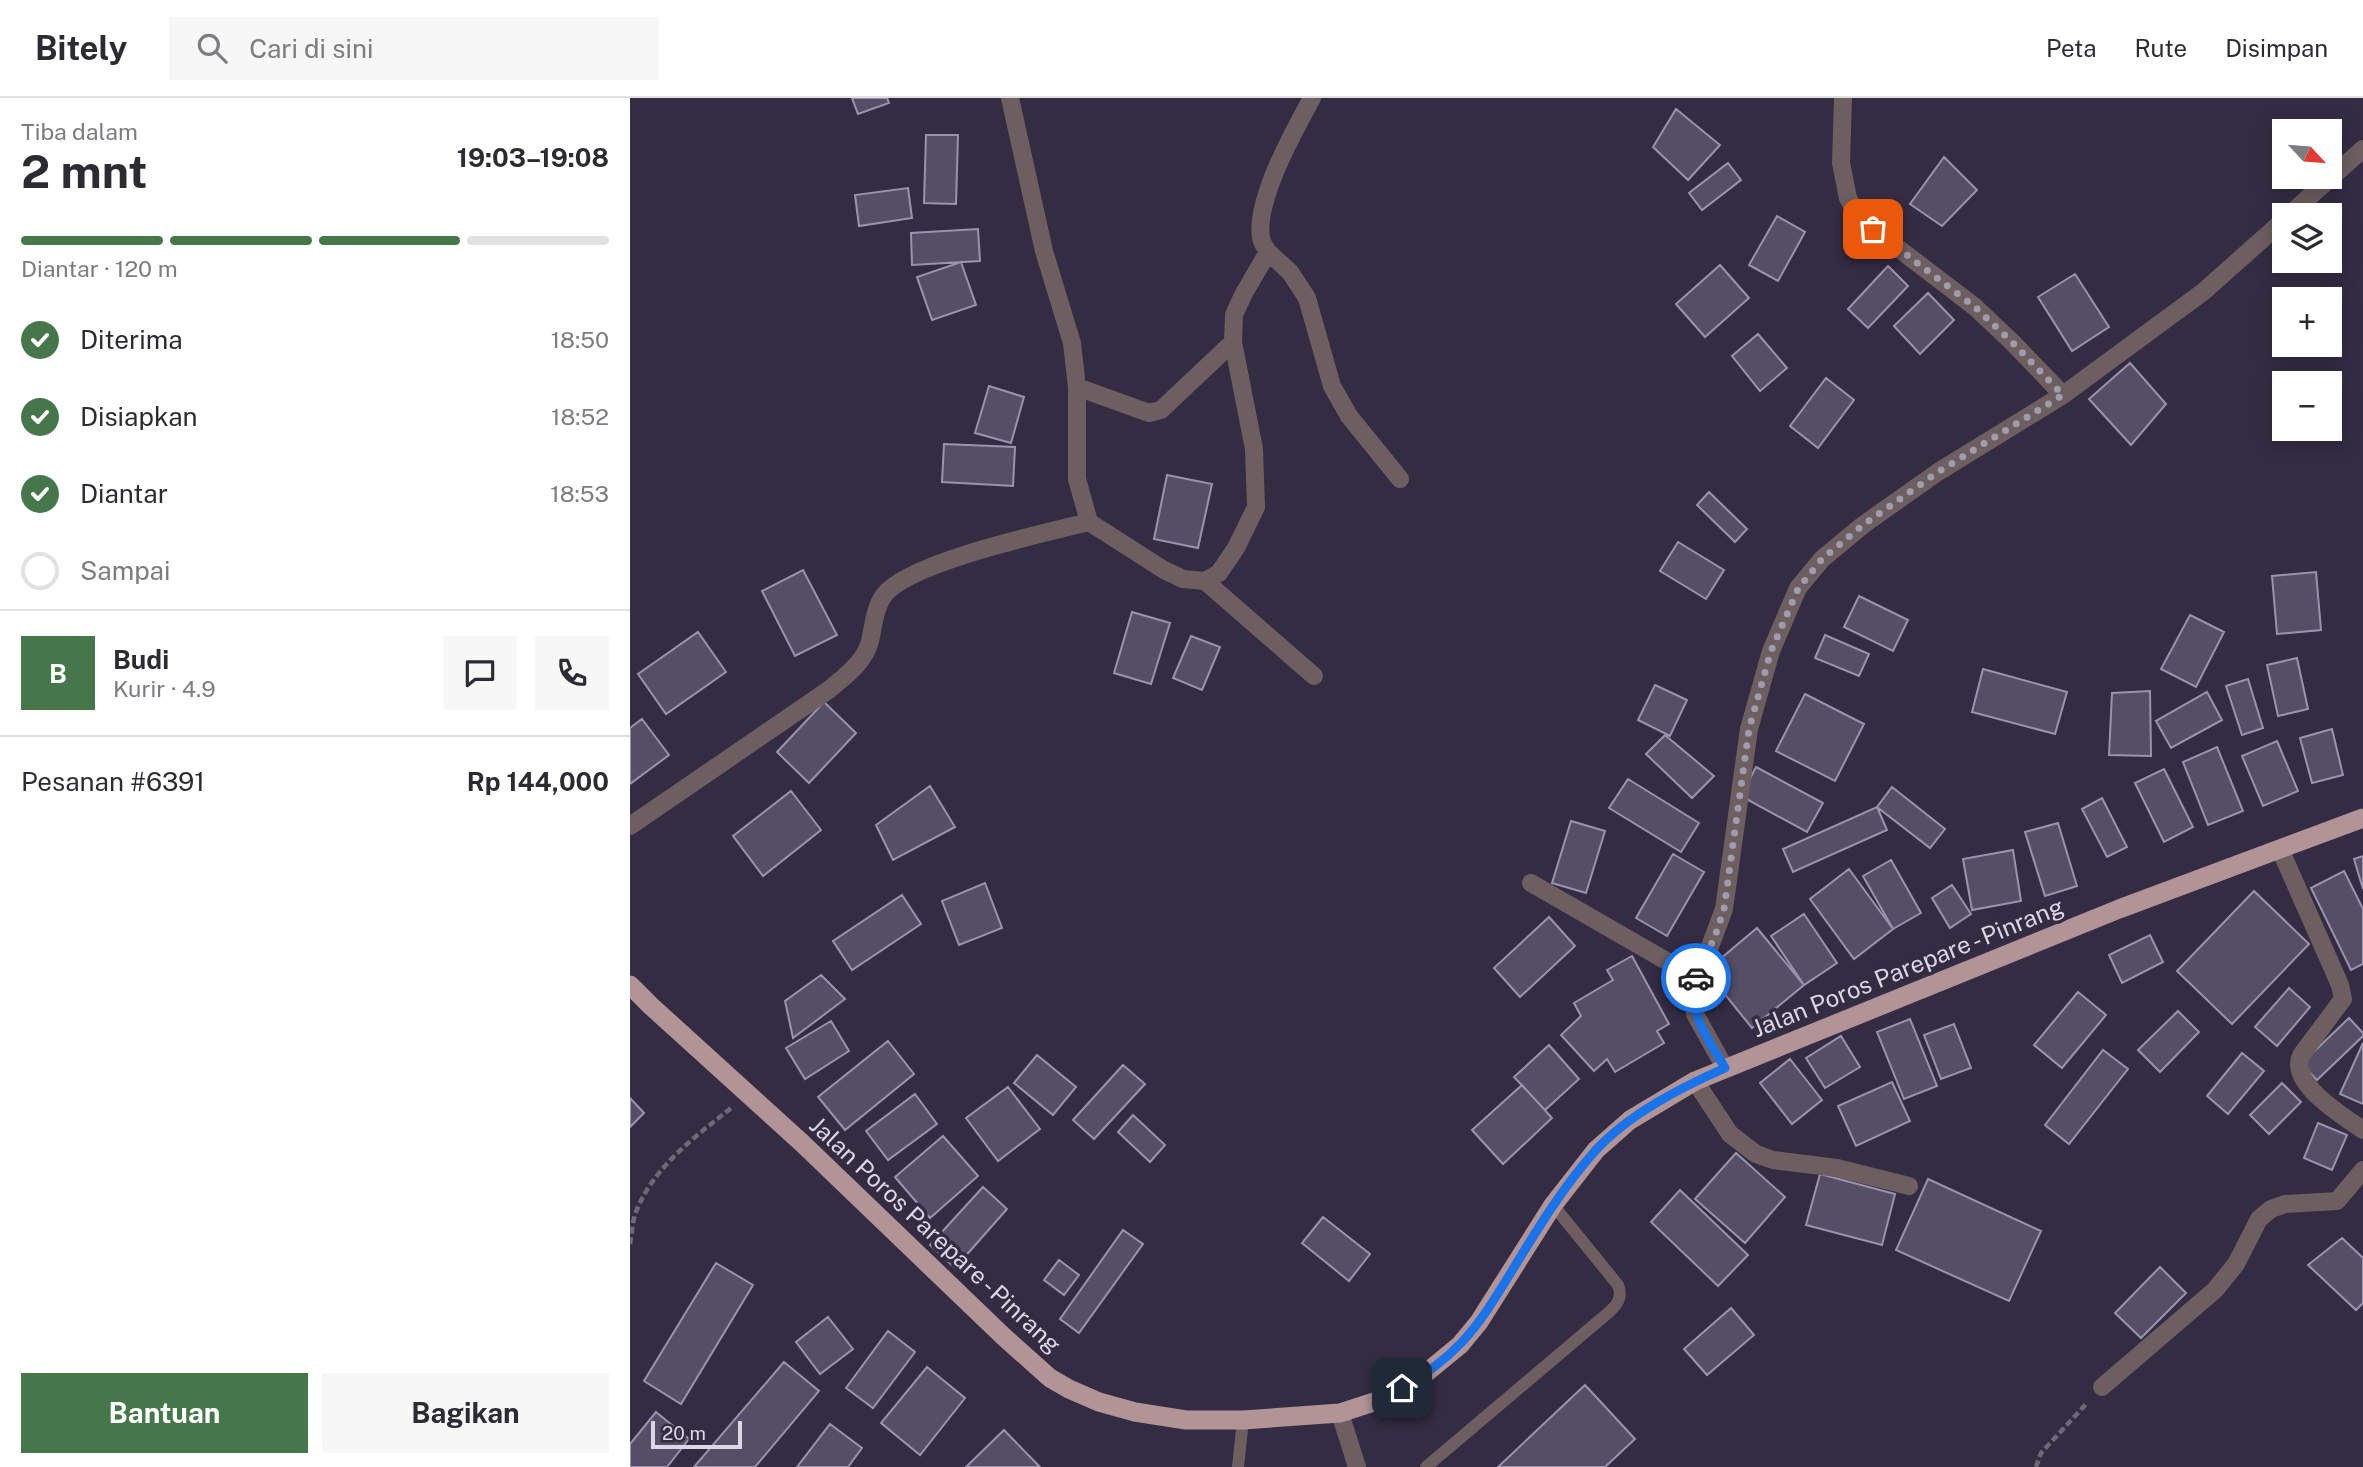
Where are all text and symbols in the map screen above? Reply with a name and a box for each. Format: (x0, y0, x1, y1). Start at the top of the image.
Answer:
search box (169, 17, 659, 80)
text: Bitely (35, 29, 127, 67)
icon: search (193, 29, 231, 67)
text: Cari di sini (249, 33, 374, 64)
text: Peta (2046, 34, 2097, 62)
text: Rute (2135, 34, 2187, 62)
text: Disimpan (2225, 34, 2328, 62)
text: Tiba dalam (21, 118, 138, 145)
north arrow (2272, 119, 2342, 189)
map controls (2272, 119, 2342, 441)
text: 19:03–19:08 (457, 142, 609, 173)
text: 2 mnt (21, 144, 147, 198)
pin (1843, 199, 1903, 259)
button: layers (2272, 203, 2342, 273)
icon: bag (1854, 210, 1892, 248)
text: Diantar · 120 m (21, 255, 178, 282)
button: + (2272, 287, 2342, 357)
icon: check (21, 321, 59, 359)
text: Diterima (80, 324, 183, 355)
text: 18:50 (551, 326, 609, 353)
button: − (2272, 371, 2342, 441)
icon: check (21, 398, 59, 436)
text: Disiapkan (80, 401, 198, 432)
text: 18:52 (551, 403, 609, 430)
icon: check (21, 475, 59, 513)
text: Diantar (80, 478, 168, 509)
text: 18:53 (550, 480, 609, 507)
text: Sampai (80, 555, 170, 586)
button: chat (443, 636, 517, 710)
button: phone (535, 636, 609, 710)
text: Budi (113, 644, 169, 675)
text: B (49, 658, 67, 689)
text: Kurir · 4.9 (113, 675, 216, 702)
text: Pesanan #6391 (21, 766, 205, 797)
text: Rp 144,000 (467, 766, 609, 797)
street label: Jalan Poros Parepare - Pinrang (1748, 892, 2067, 1043)
courier (1661, 943, 1731, 1013)
icon: car (1677, 959, 1715, 997)
street label: Jalan Poros Parepare - Pinrang (804, 1110, 1067, 1358)
pin (1372, 1358, 1432, 1418)
icon: home (1383, 1369, 1421, 1407)
button: Bantuan (21, 1373, 308, 1453)
button: Bagikan (322, 1373, 609, 1453)
scale bar (651, 1418, 742, 1450)
text: 20 m (662, 1422, 706, 1444)

